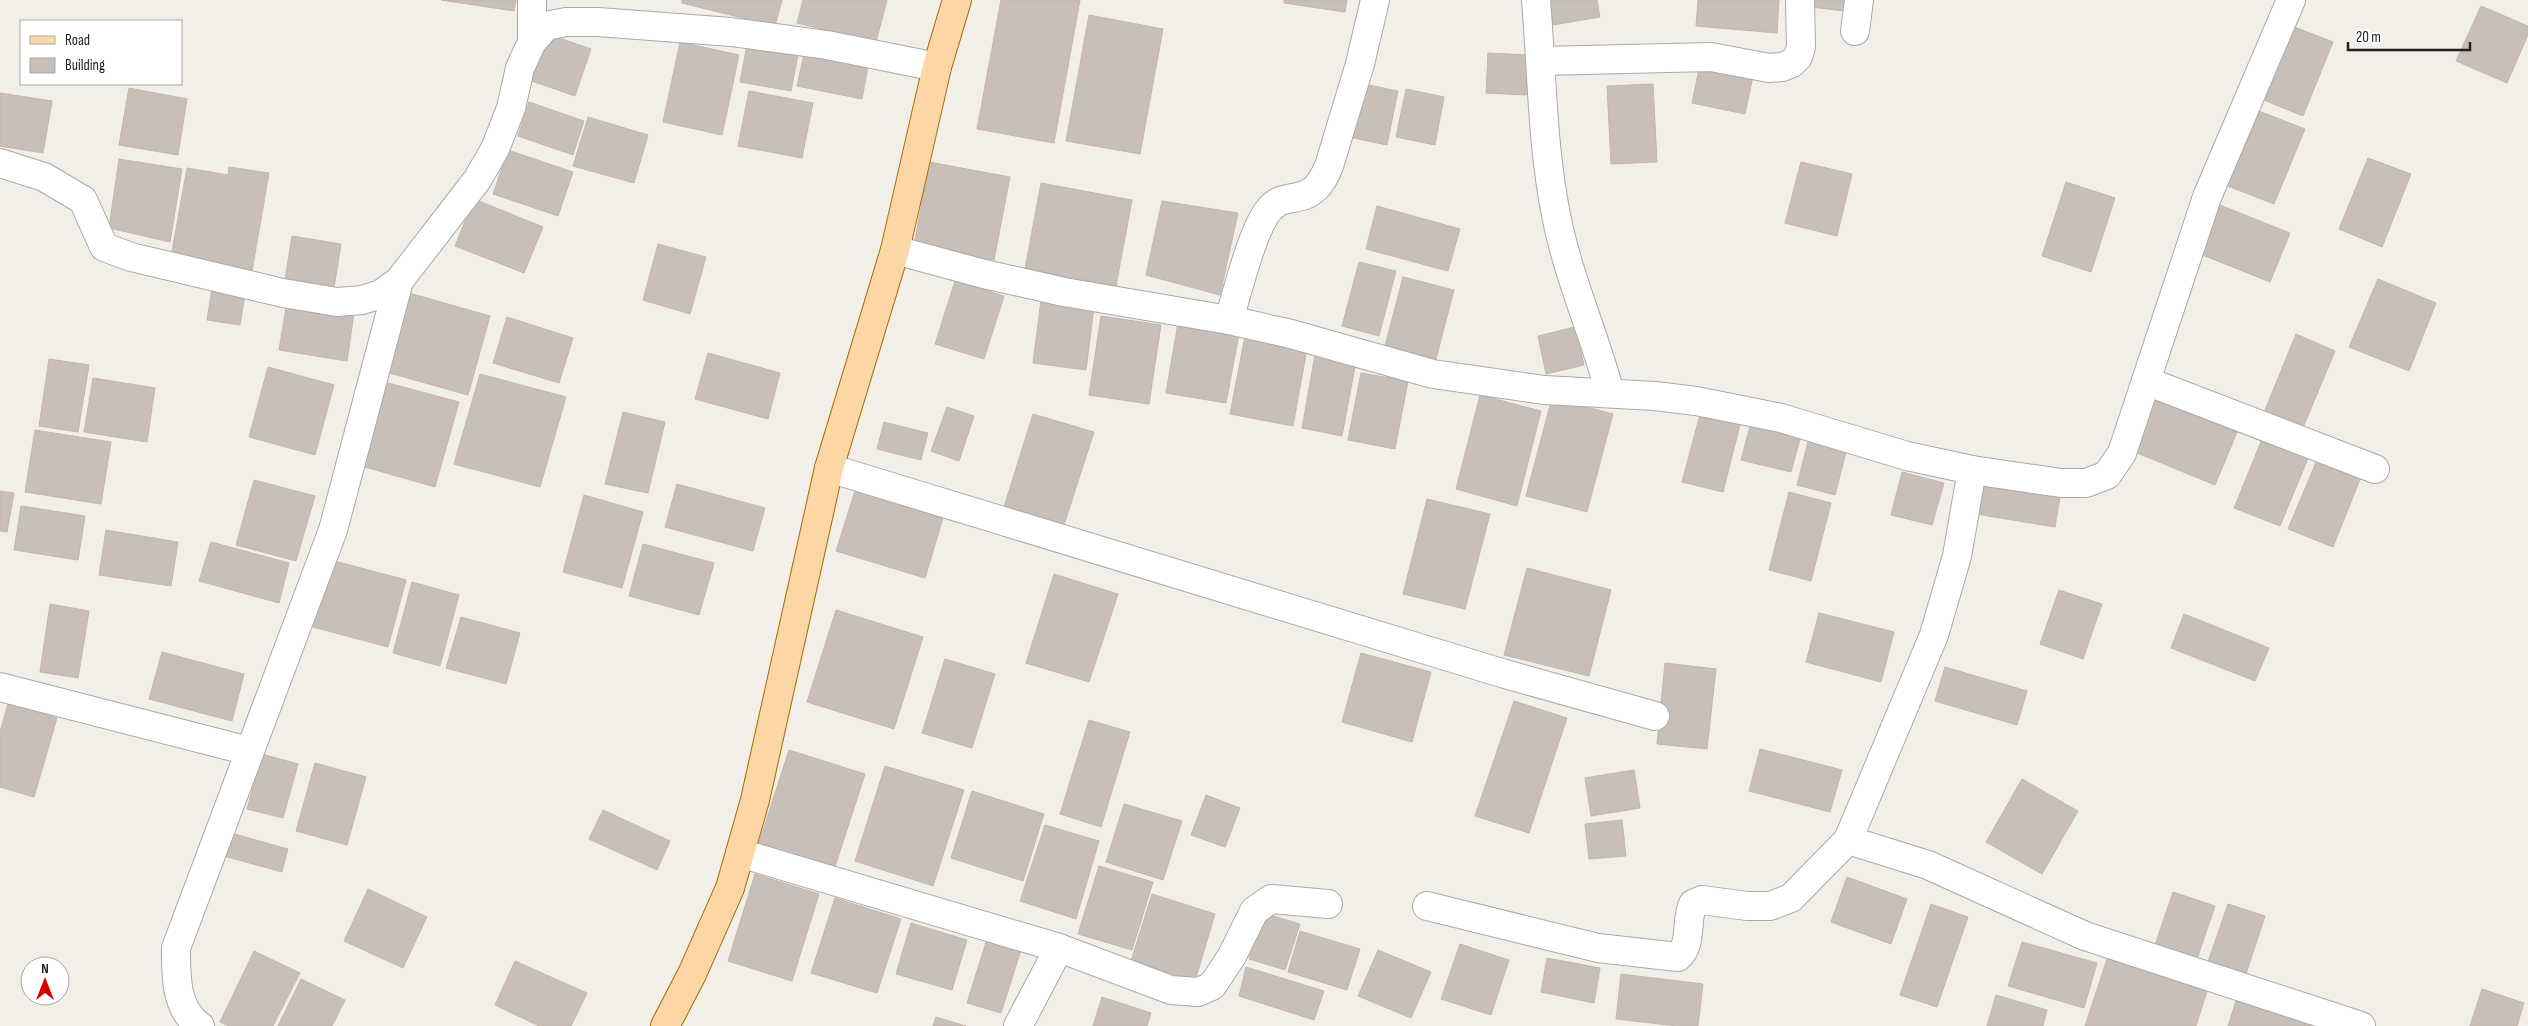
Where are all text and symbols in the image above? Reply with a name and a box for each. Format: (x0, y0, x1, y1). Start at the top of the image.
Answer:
legend (20, 20, 182, 85)
scale bar (2348, 20, 2470, 52)
text: 20 m (2356, 28, 2381, 47)
text: Road (65, 31, 90, 50)
text: Building (65, 56, 105, 75)
north arrow (20, 956, 70, 1006)
text: N (41, 960, 49, 977)

